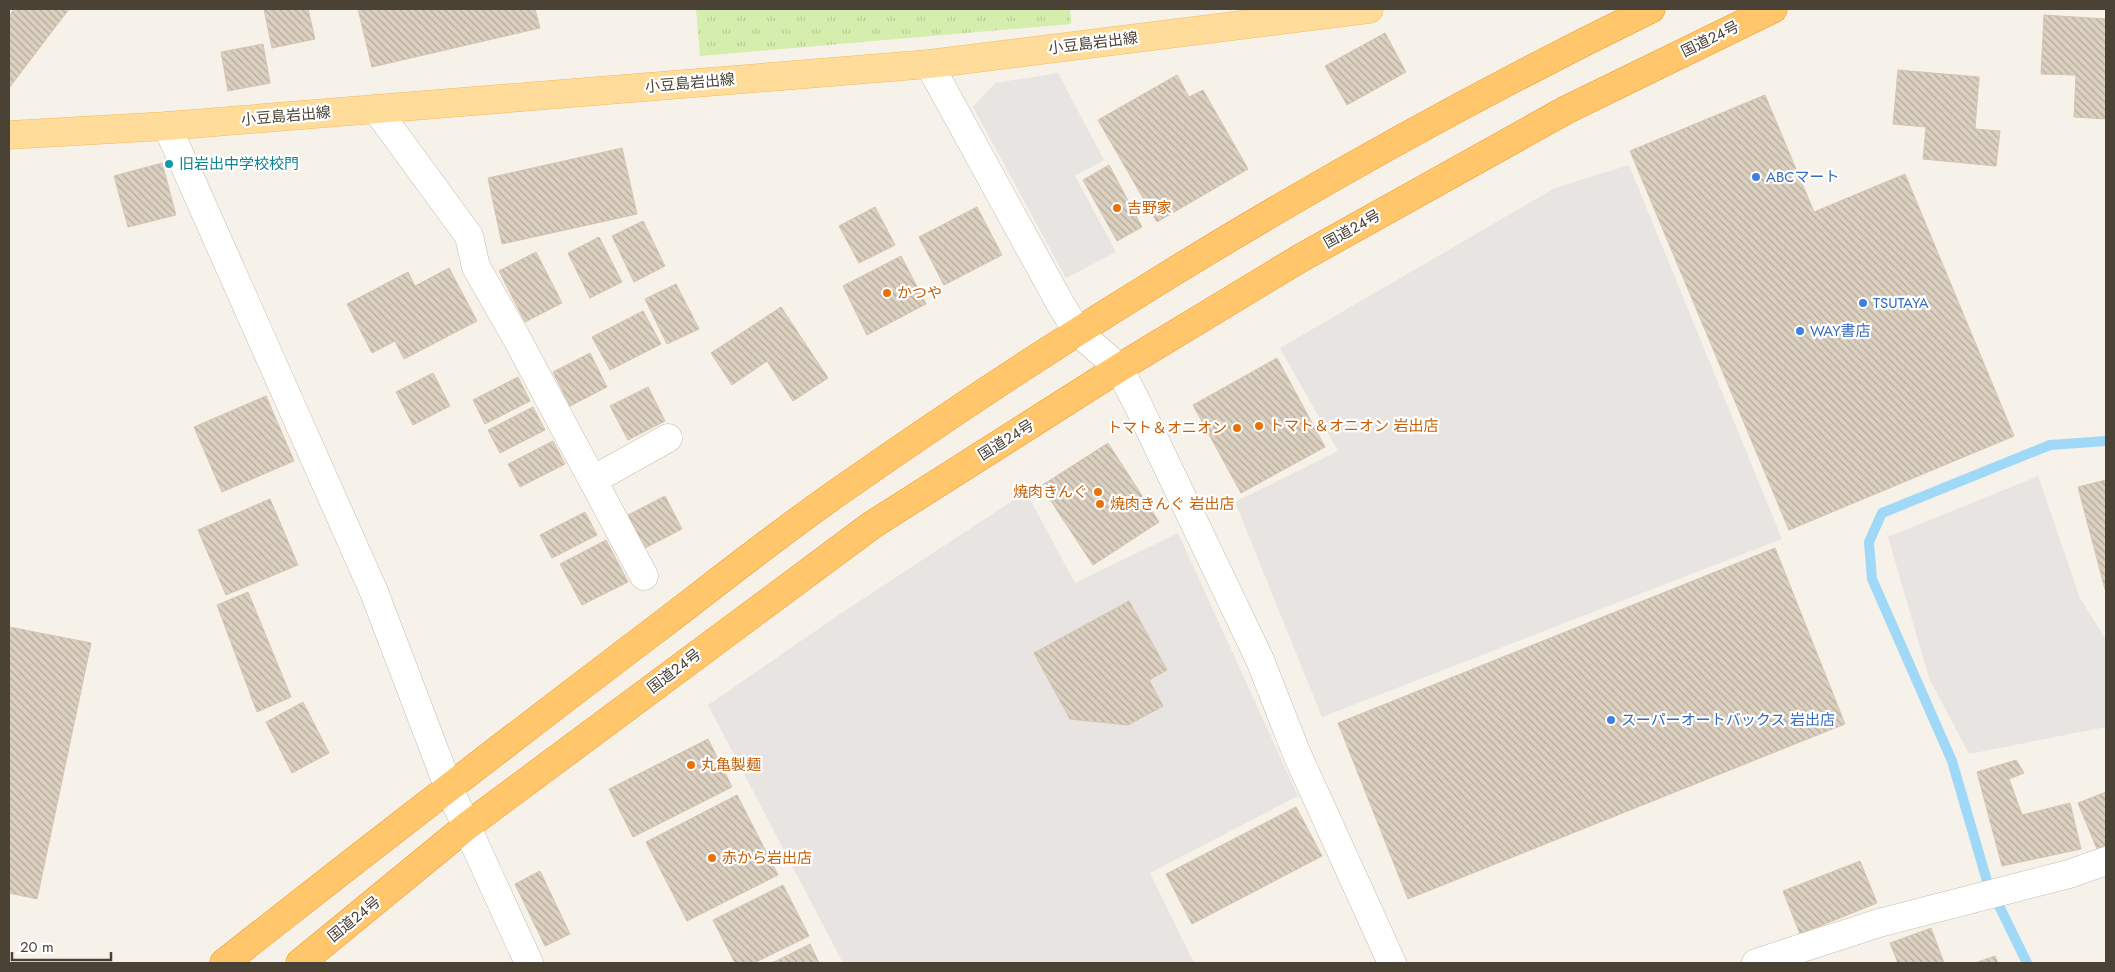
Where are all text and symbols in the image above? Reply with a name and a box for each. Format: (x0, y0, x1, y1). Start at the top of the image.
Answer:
street label: 国道24号 (1677, 15, 1743, 63)
street label: 小豆島岩出線 (1047, 27, 1139, 59)
street label: 小豆島岩出線 (644, 68, 736, 98)
street label: 小豆島岩出線 (240, 101, 332, 131)
place label: 旧岩出中学校校門 (179, 153, 299, 175)
marker: 旧岩出中学校校門 (163, 158, 175, 170)
place label: ABCマート (1766, 166, 1840, 188)
marker: ABCマート (1750, 171, 1762, 183)
place label: 吉野家 (1127, 197, 1172, 219)
marker: 吉野家 (1111, 202, 1123, 214)
street label: 国道24号 (1319, 204, 1385, 254)
place label: かつや (897, 282, 942, 304)
marker: かつや (881, 287, 893, 299)
place label: TSUTAYA (1873, 292, 1929, 314)
marker: TSUTAYA (1857, 297, 1869, 309)
place label: WAY書店 (1810, 320, 1871, 342)
marker: WAY書店 (1794, 325, 1806, 337)
street label: 国道24号 (974, 414, 1038, 466)
place label: トマト＆オニオン 岩出店 (1269, 415, 1439, 437)
place label: トマト＆オニオン (1107, 417, 1227, 439)
marker: トマト＆オニオン 岩出店 (1253, 420, 1265, 432)
marker: トマト＆オニオン (1231, 422, 1243, 434)
place label: 焼肉きんぐ (1013, 481, 1088, 503)
marker: 焼肉きんぐ (1092, 486, 1104, 498)
place label: 焼肉きんぐ 岩出店 (1110, 493, 1235, 515)
marker: 焼肉きんぐ 岩出店 (1094, 498, 1106, 510)
street label: 国道24号 (643, 643, 705, 699)
place label: スーパーオートバックス 岩出店 (1621, 709, 1835, 731)
marker: スーパーオートバックス 岩出店 (1605, 714, 1617, 726)
place label: 丸亀製麺 (701, 754, 761, 776)
marker: 丸亀製麺 (685, 759, 697, 771)
place label: 赤から岩出店 (722, 847, 812, 869)
marker: 赤から岩出店 (706, 852, 718, 864)
street label: 国道24号 (323, 891, 385, 947)
scale bar (12, 930, 111, 962)
text: 20 m (20, 936, 54, 958)

